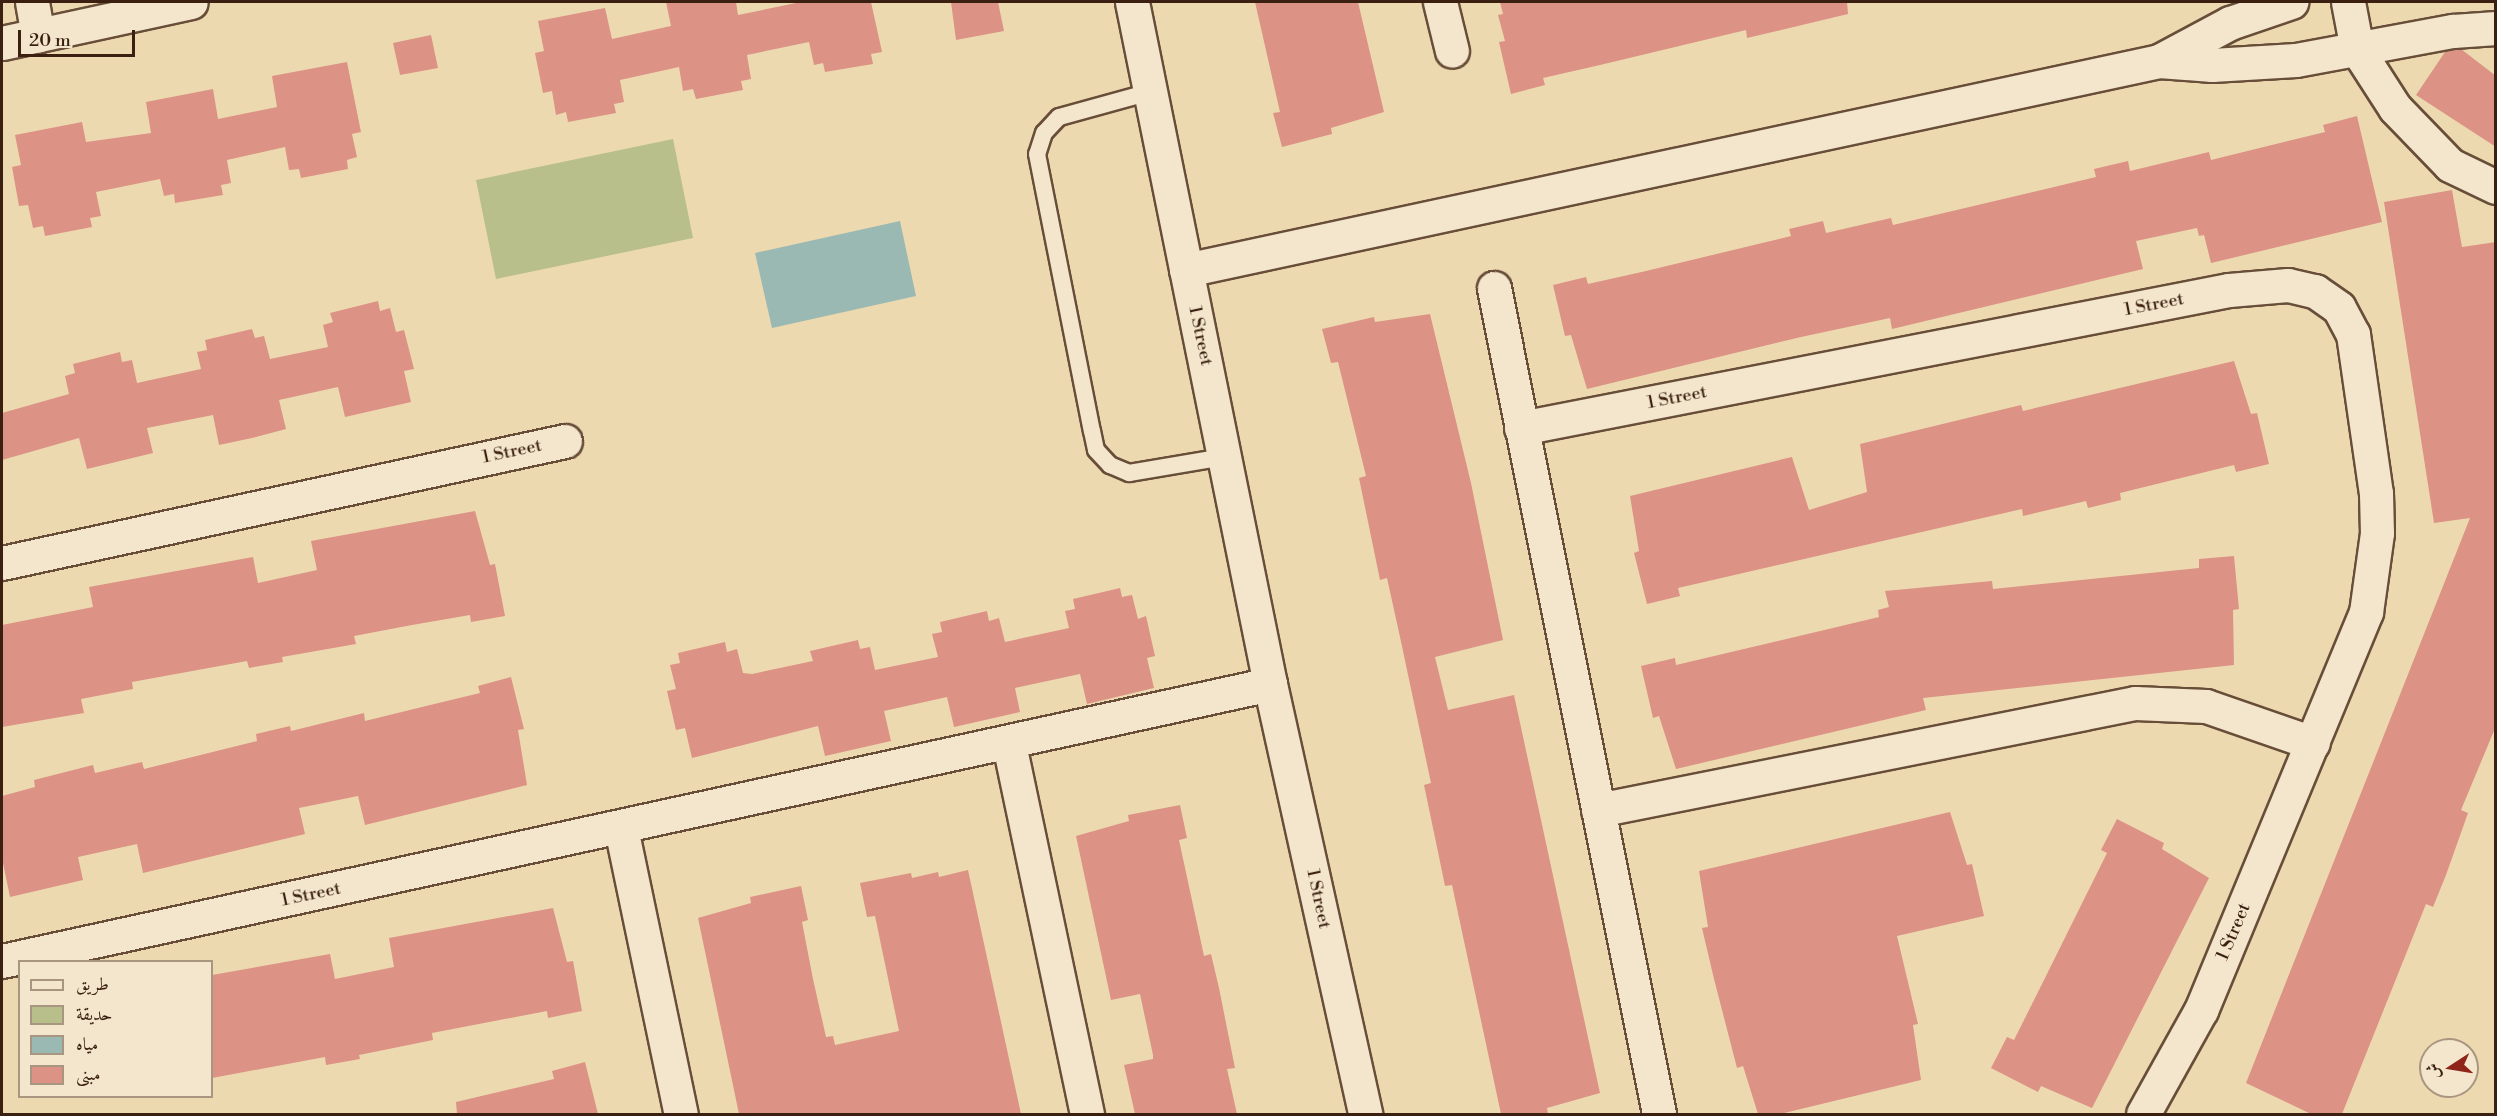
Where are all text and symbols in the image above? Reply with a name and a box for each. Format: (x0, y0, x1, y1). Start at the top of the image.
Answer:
scale bar (21, 18, 138, 56)
text: 20 m (29, 29, 71, 52)
street label: 1 Street (2122, 289, 2186, 321)
street label: 1 Street (1183, 304, 1217, 368)
street label: 1 Street (1645, 382, 1709, 414)
street label: 1 Street (480, 435, 544, 469)
street label: 1 Street (1301, 867, 1335, 931)
street label: 1 Street (279, 878, 343, 912)
street label: 1 Street (2212, 900, 2256, 964)
legend (18, 960, 213, 1098)
text: طريق (76, 973, 109, 996)
text: حديقة (76, 1003, 112, 1026)
text: مياه (76, 1033, 98, 1056)
north arrow (2419, 1038, 2479, 1098)
text: ش (2422, 1061, 2445, 1081)
text: مبنى (76, 1063, 101, 1086)

